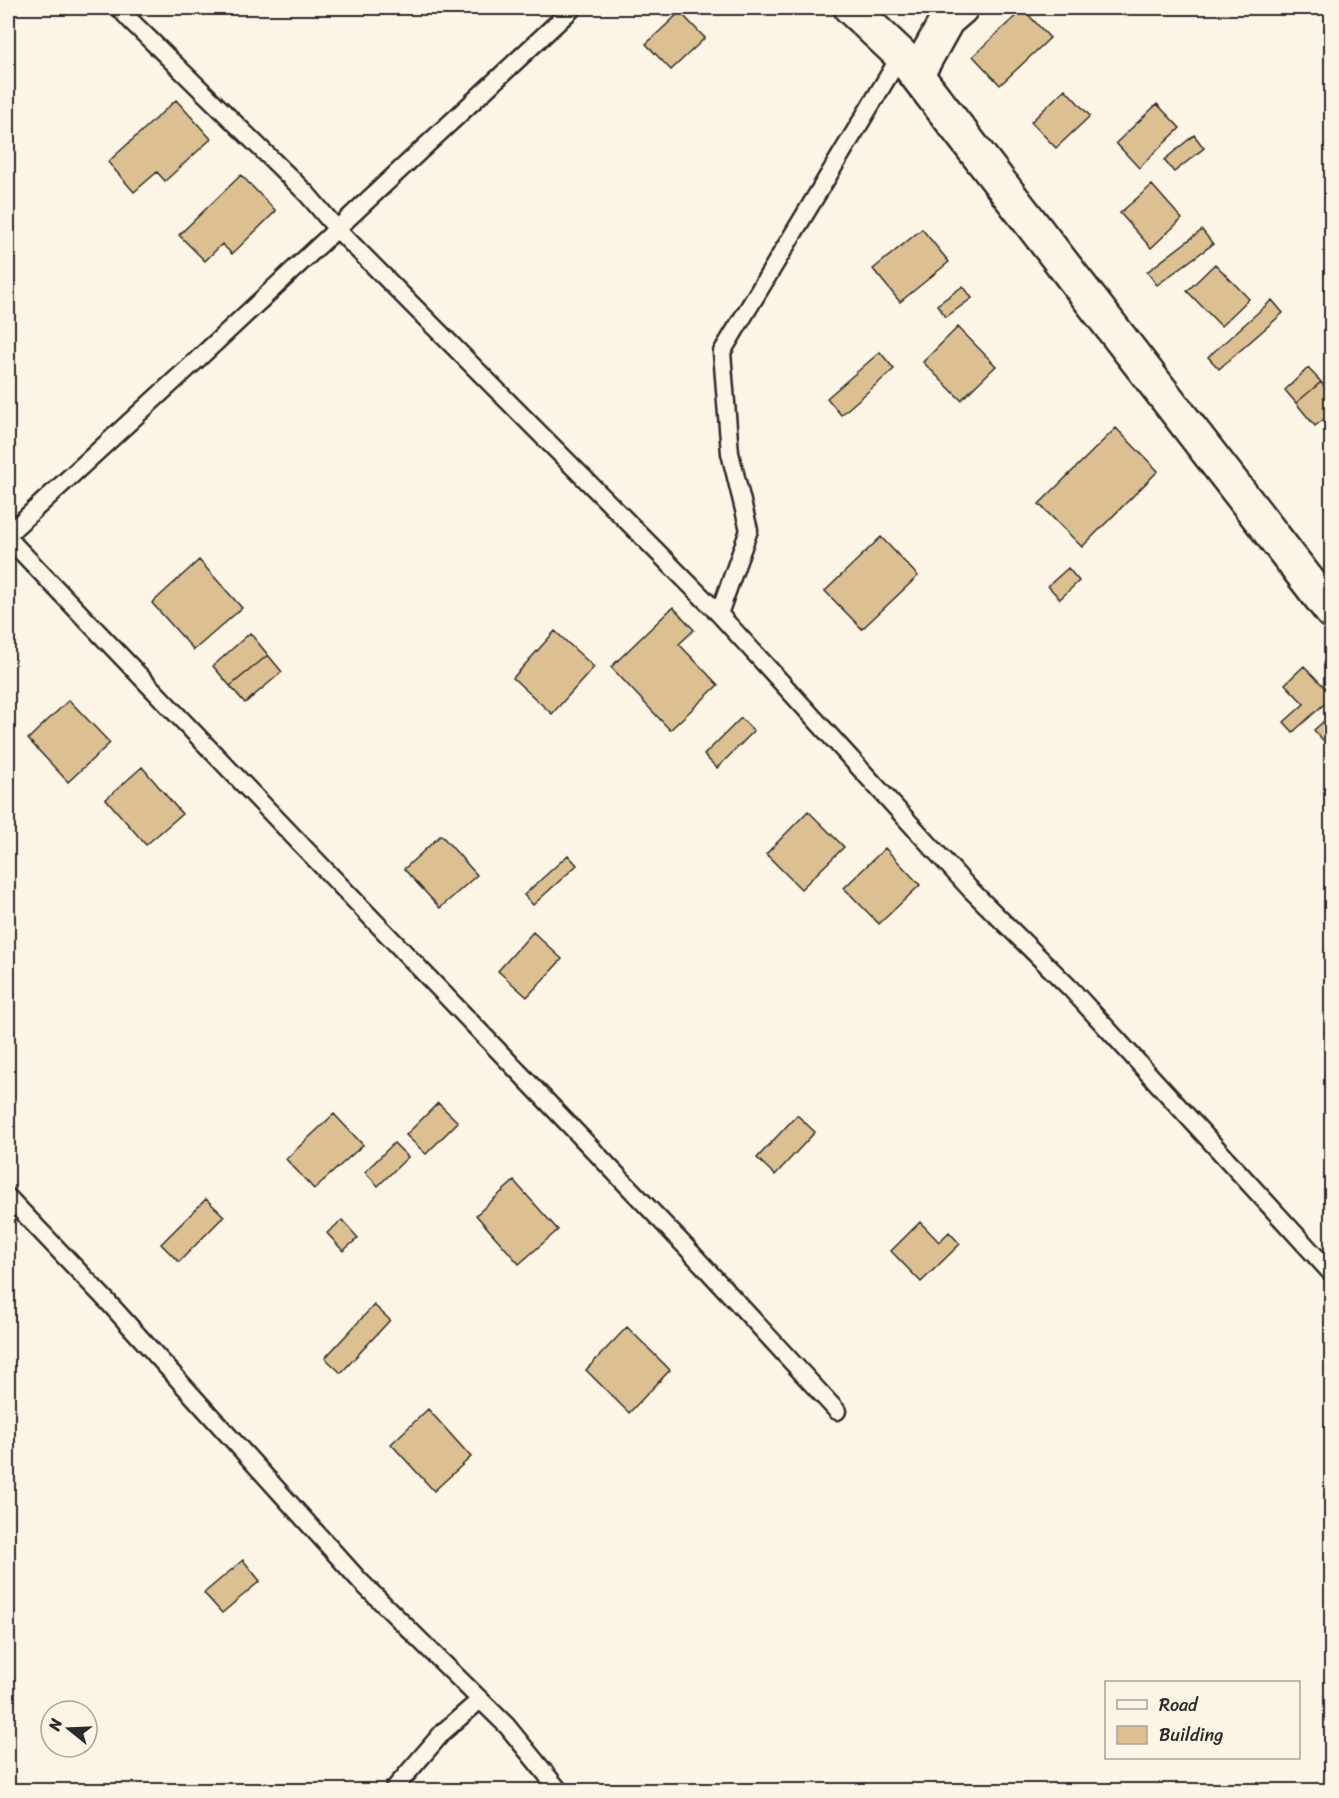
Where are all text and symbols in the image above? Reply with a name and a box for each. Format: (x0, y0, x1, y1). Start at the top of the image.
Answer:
legend (1105, 1681, 1300, 1759)
text: Road (1159, 1689, 1199, 1721)
north arrow (39, 1699, 99, 1759)
text: N (39, 1714, 71, 1735)
text: Building (1159, 1719, 1223, 1751)

